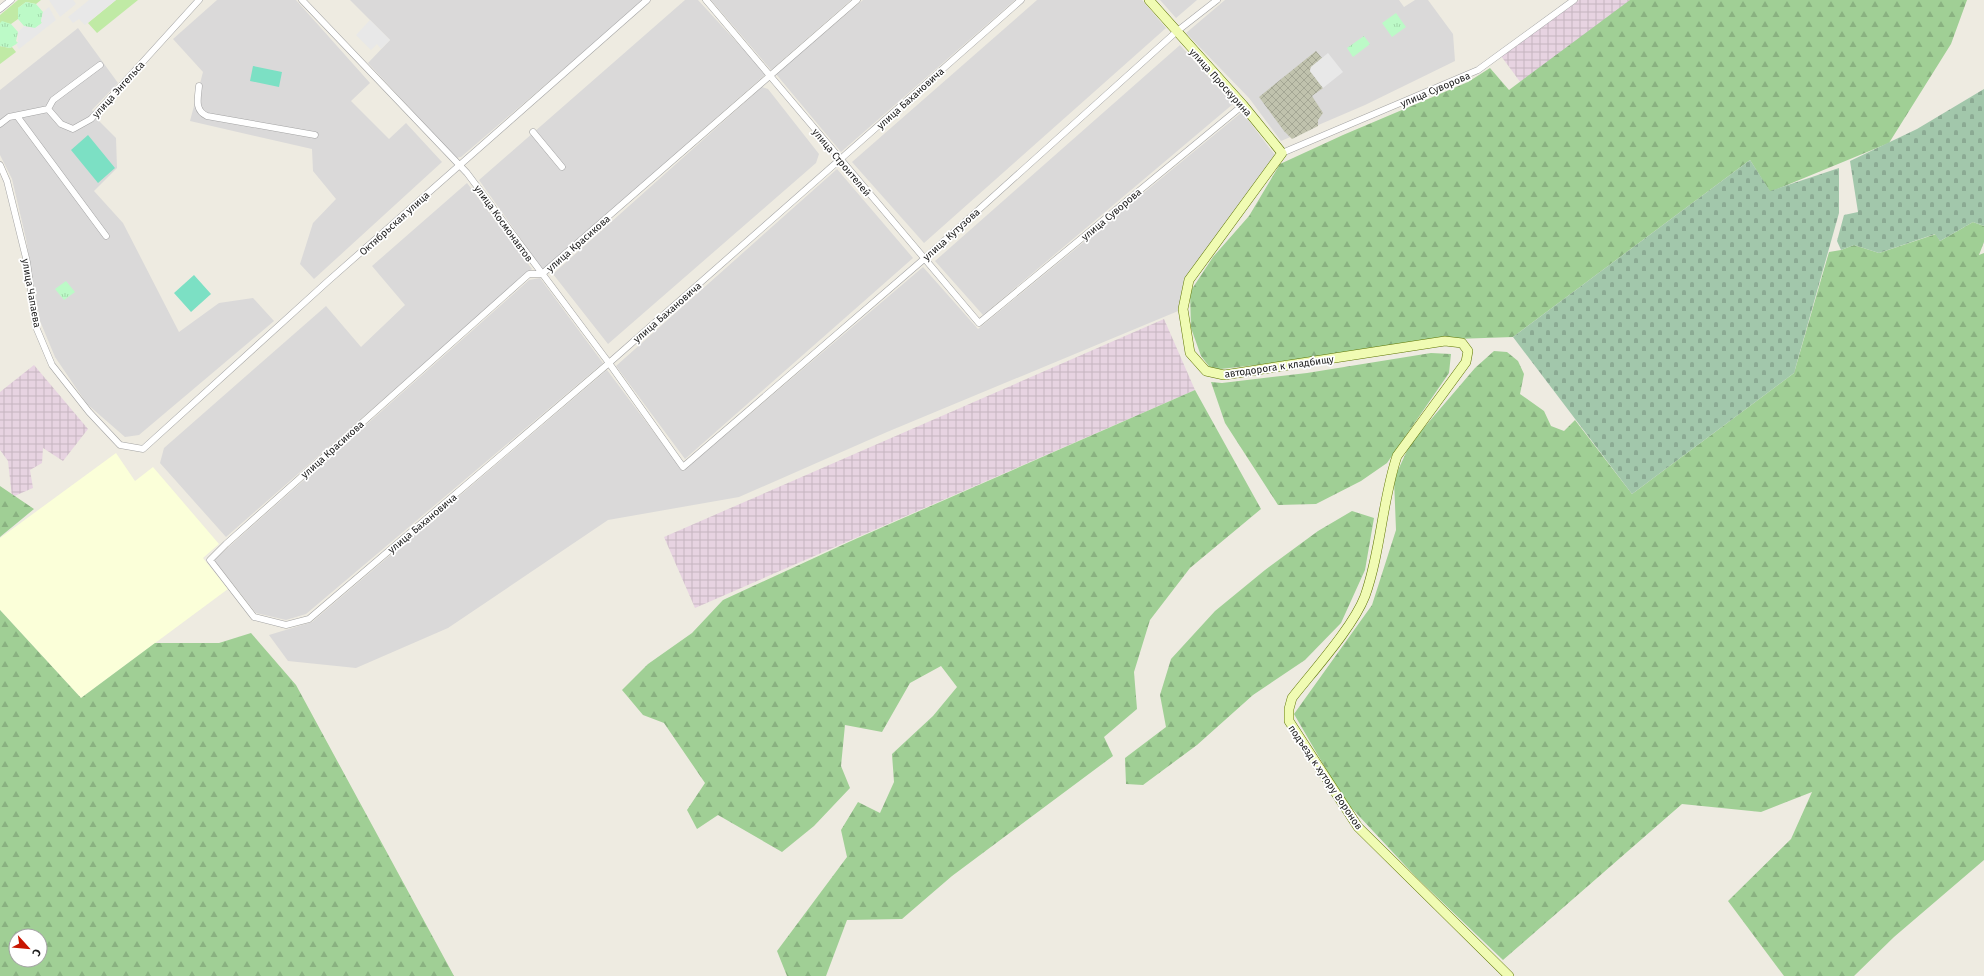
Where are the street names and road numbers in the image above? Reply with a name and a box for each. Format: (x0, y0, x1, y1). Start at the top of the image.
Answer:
street label: улица Проскурина (1187, 46, 1254, 119)
street label: улица Энгельса (90, 59, 147, 121)
street label: улица Бахановича (875, 65, 947, 132)
street label: улица Суворова (1399, 70, 1472, 110)
street label: улица Строителей (809, 126, 873, 199)
street label: улица Космонавтов (471, 183, 535, 265)
street label: улица Суворова (1079, 186, 1144, 243)
street label: Октябрьская улица (357, 189, 432, 258)
street label: улица Кутузова (921, 206, 983, 263)
street label: улица Красикова (544, 213, 613, 275)
street label: улица Чапаева (19, 258, 43, 329)
street label: улица Бахановича (631, 280, 704, 346)
street label: автодорога к кладбищу (1224, 353, 1335, 381)
street label: улица Красикова (299, 418, 367, 481)
street label: улица Бахановича (386, 491, 460, 556)
street label: подъезд к хутору Воронов (1286, 723, 1365, 833)

